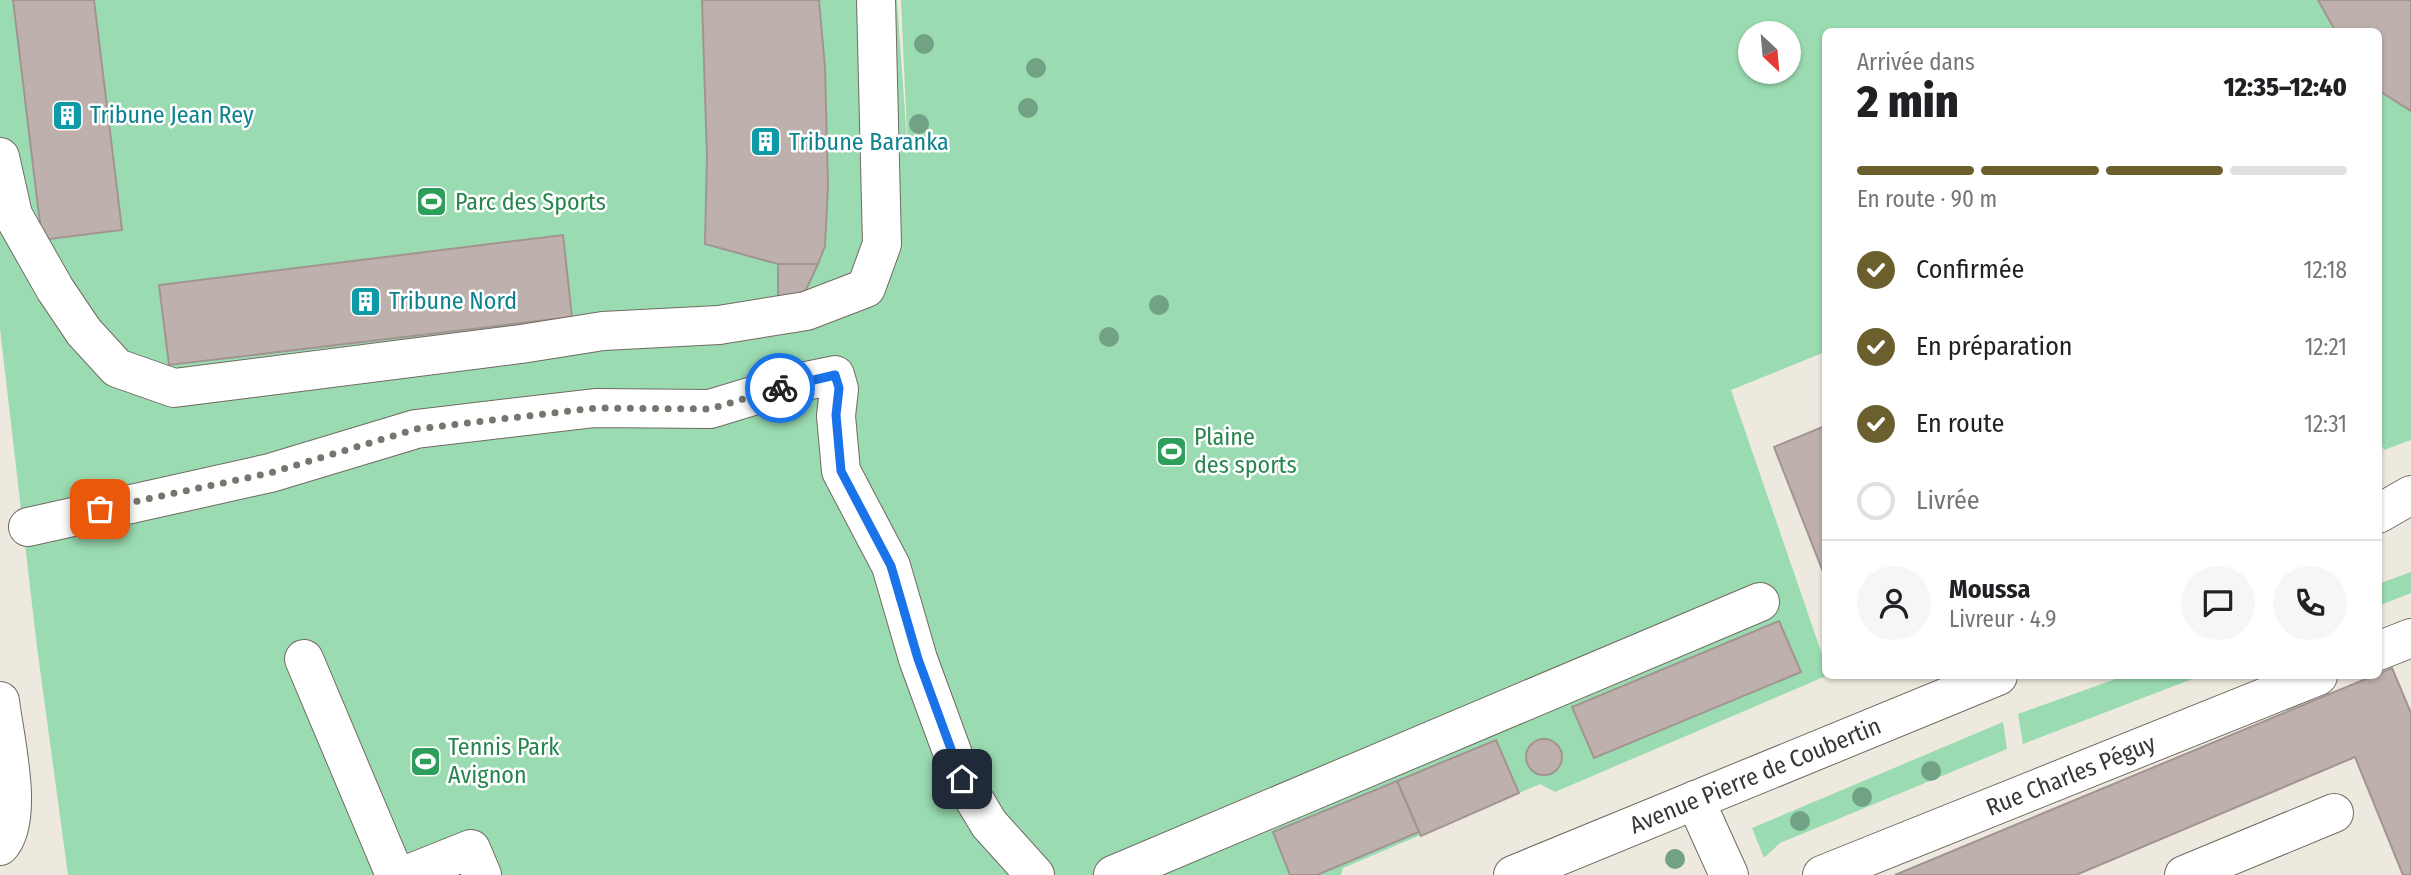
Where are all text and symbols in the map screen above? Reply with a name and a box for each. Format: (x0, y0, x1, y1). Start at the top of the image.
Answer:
north arrow (1738, 21, 1801, 84)
map controls (1738, 21, 1801, 84)
text: Arrivée dans (1857, 48, 1975, 76)
text: 12:35–12:40 (2224, 72, 2347, 103)
text: 2 min (1857, 74, 1959, 129)
building icon: Tribune Jean Rey (50, 98, 84, 132)
place label: Tribune Jean Rey (90, 101, 254, 129)
building icon: Tribune Baranka (749, 125, 783, 159)
place label: Tribune Baranka (789, 128, 949, 156)
sports icon: Parc des Sports (415, 185, 449, 219)
text: En route · 90 m (1857, 185, 1997, 213)
place label: Parc des Sports (455, 188, 606, 216)
icon: check (1857, 251, 1895, 289)
text: Confirmée (1916, 254, 2024, 285)
text: 12:18 (2303, 256, 2347, 284)
building icon: Tribune Nord (349, 284, 383, 318)
place label: Tribune Nord (389, 287, 517, 315)
icon: check (1857, 328, 1895, 366)
text: En préparation (1916, 331, 2073, 362)
text: 12:21 (2304, 333, 2347, 361)
courier (745, 353, 815, 423)
icon: bike (761, 369, 799, 407)
icon: check (1857, 405, 1895, 443)
text: En route (1916, 408, 2004, 439)
text: 12:31 (2304, 410, 2347, 438)
place label: Plaine des sports (1194, 423, 1297, 479)
sports icon: Plaine des sports (1154, 434, 1188, 468)
pin (70, 479, 130, 539)
text: Livrée (1916, 485, 1980, 516)
icon: bag (81, 490, 119, 528)
button: person (1857, 566, 1931, 640)
button: chat (2181, 566, 2255, 640)
button: phone (2273, 566, 2347, 640)
text: Moussa (1949, 574, 2030, 605)
text: Livreur · 4.9 (1949, 605, 2056, 633)
street label: Avenue Pierre de Coubertin (1626, 712, 1885, 840)
street label: Rue Charles Péguy (1982, 729, 2160, 822)
place label: Tennis Park Avignon (448, 733, 560, 789)
sports icon: Tennis Park Avignon (408, 744, 442, 778)
pin (932, 749, 992, 809)
icon: home (943, 760, 981, 798)

